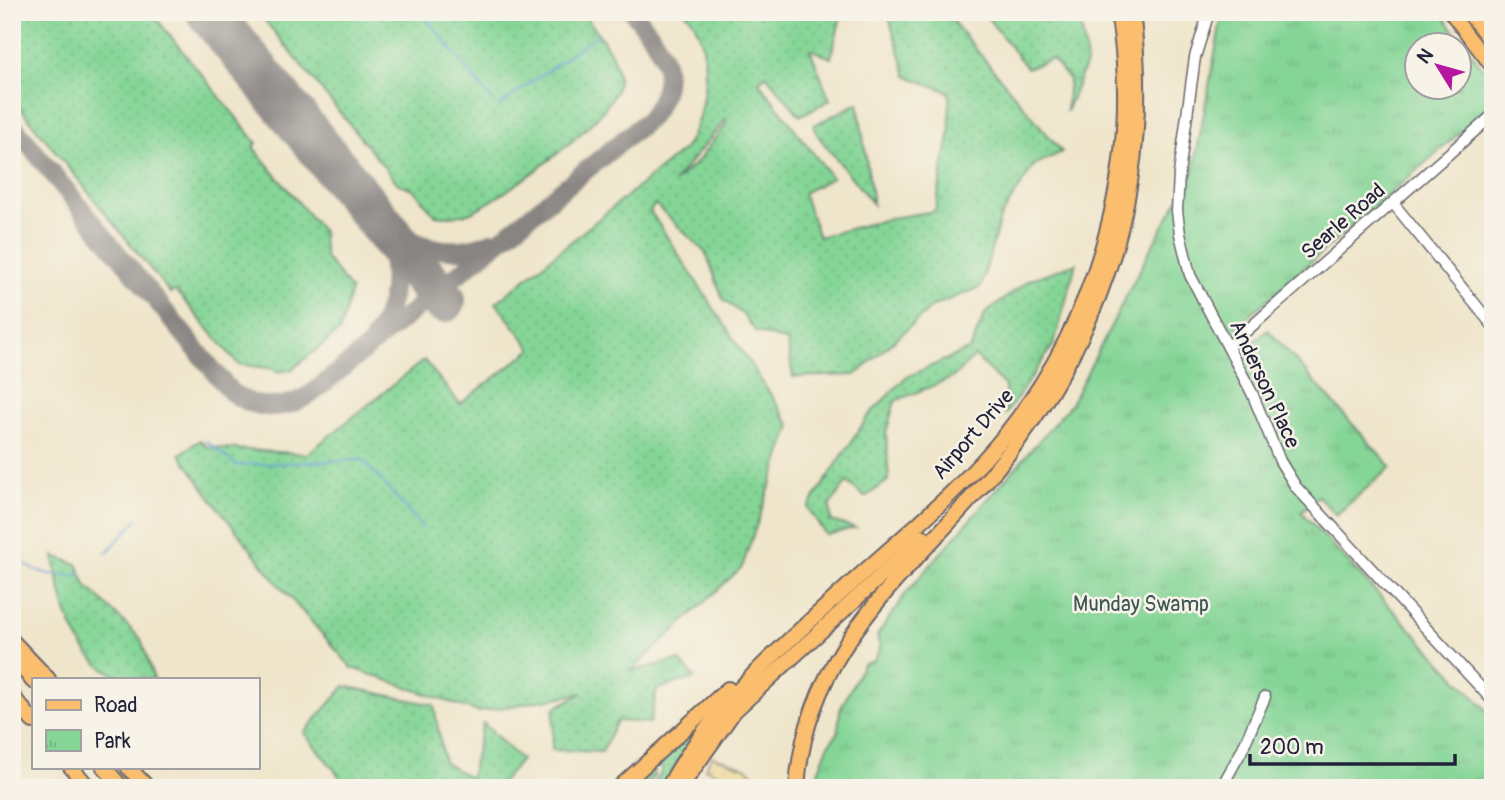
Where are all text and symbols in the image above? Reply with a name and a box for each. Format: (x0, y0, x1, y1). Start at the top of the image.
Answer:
north arrow (1404, 32, 1474, 102)
text: N (1412, 44, 1439, 69)
street label: Searle Road (1296, 177, 1391, 265)
street label: Anderson Place (1223, 316, 1306, 453)
street label: Airport Drive (927, 383, 1021, 485)
park label: Munday Swamp (1073, 591, 1209, 618)
legend (32, 678, 259, 768)
text: Road (94, 692, 138, 719)
scale bar (1250, 723, 1454, 767)
text: Park (94, 728, 131, 755)
text: 200 m (1260, 734, 1324, 761)

